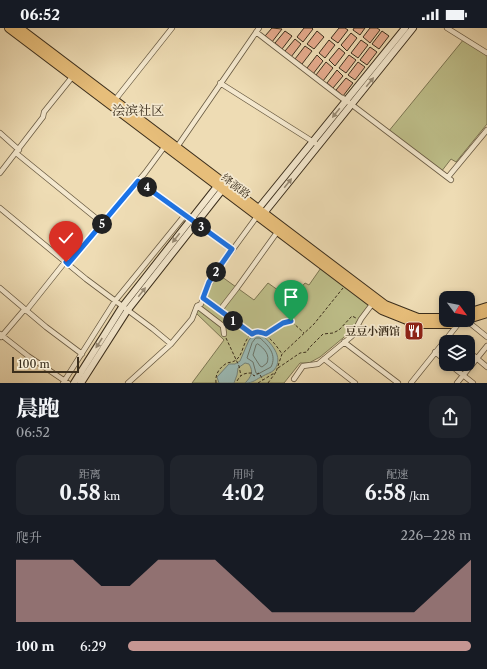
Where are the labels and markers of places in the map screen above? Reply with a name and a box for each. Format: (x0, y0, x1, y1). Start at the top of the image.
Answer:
pin: 4 (137, 177, 157, 197)
pin: 5 (92, 214, 112, 234)
pin: 3 (191, 217, 211, 237)
pin (49, 221, 83, 262)
pin: 2 (206, 262, 226, 282)
pin (274, 280, 308, 321)
pin: 1 (223, 311, 243, 331)
restaurant icon: 豆豆小酒馆 (403, 320, 425, 342)
place label: 豆豆小酒馆 (345, 324, 400, 338)

